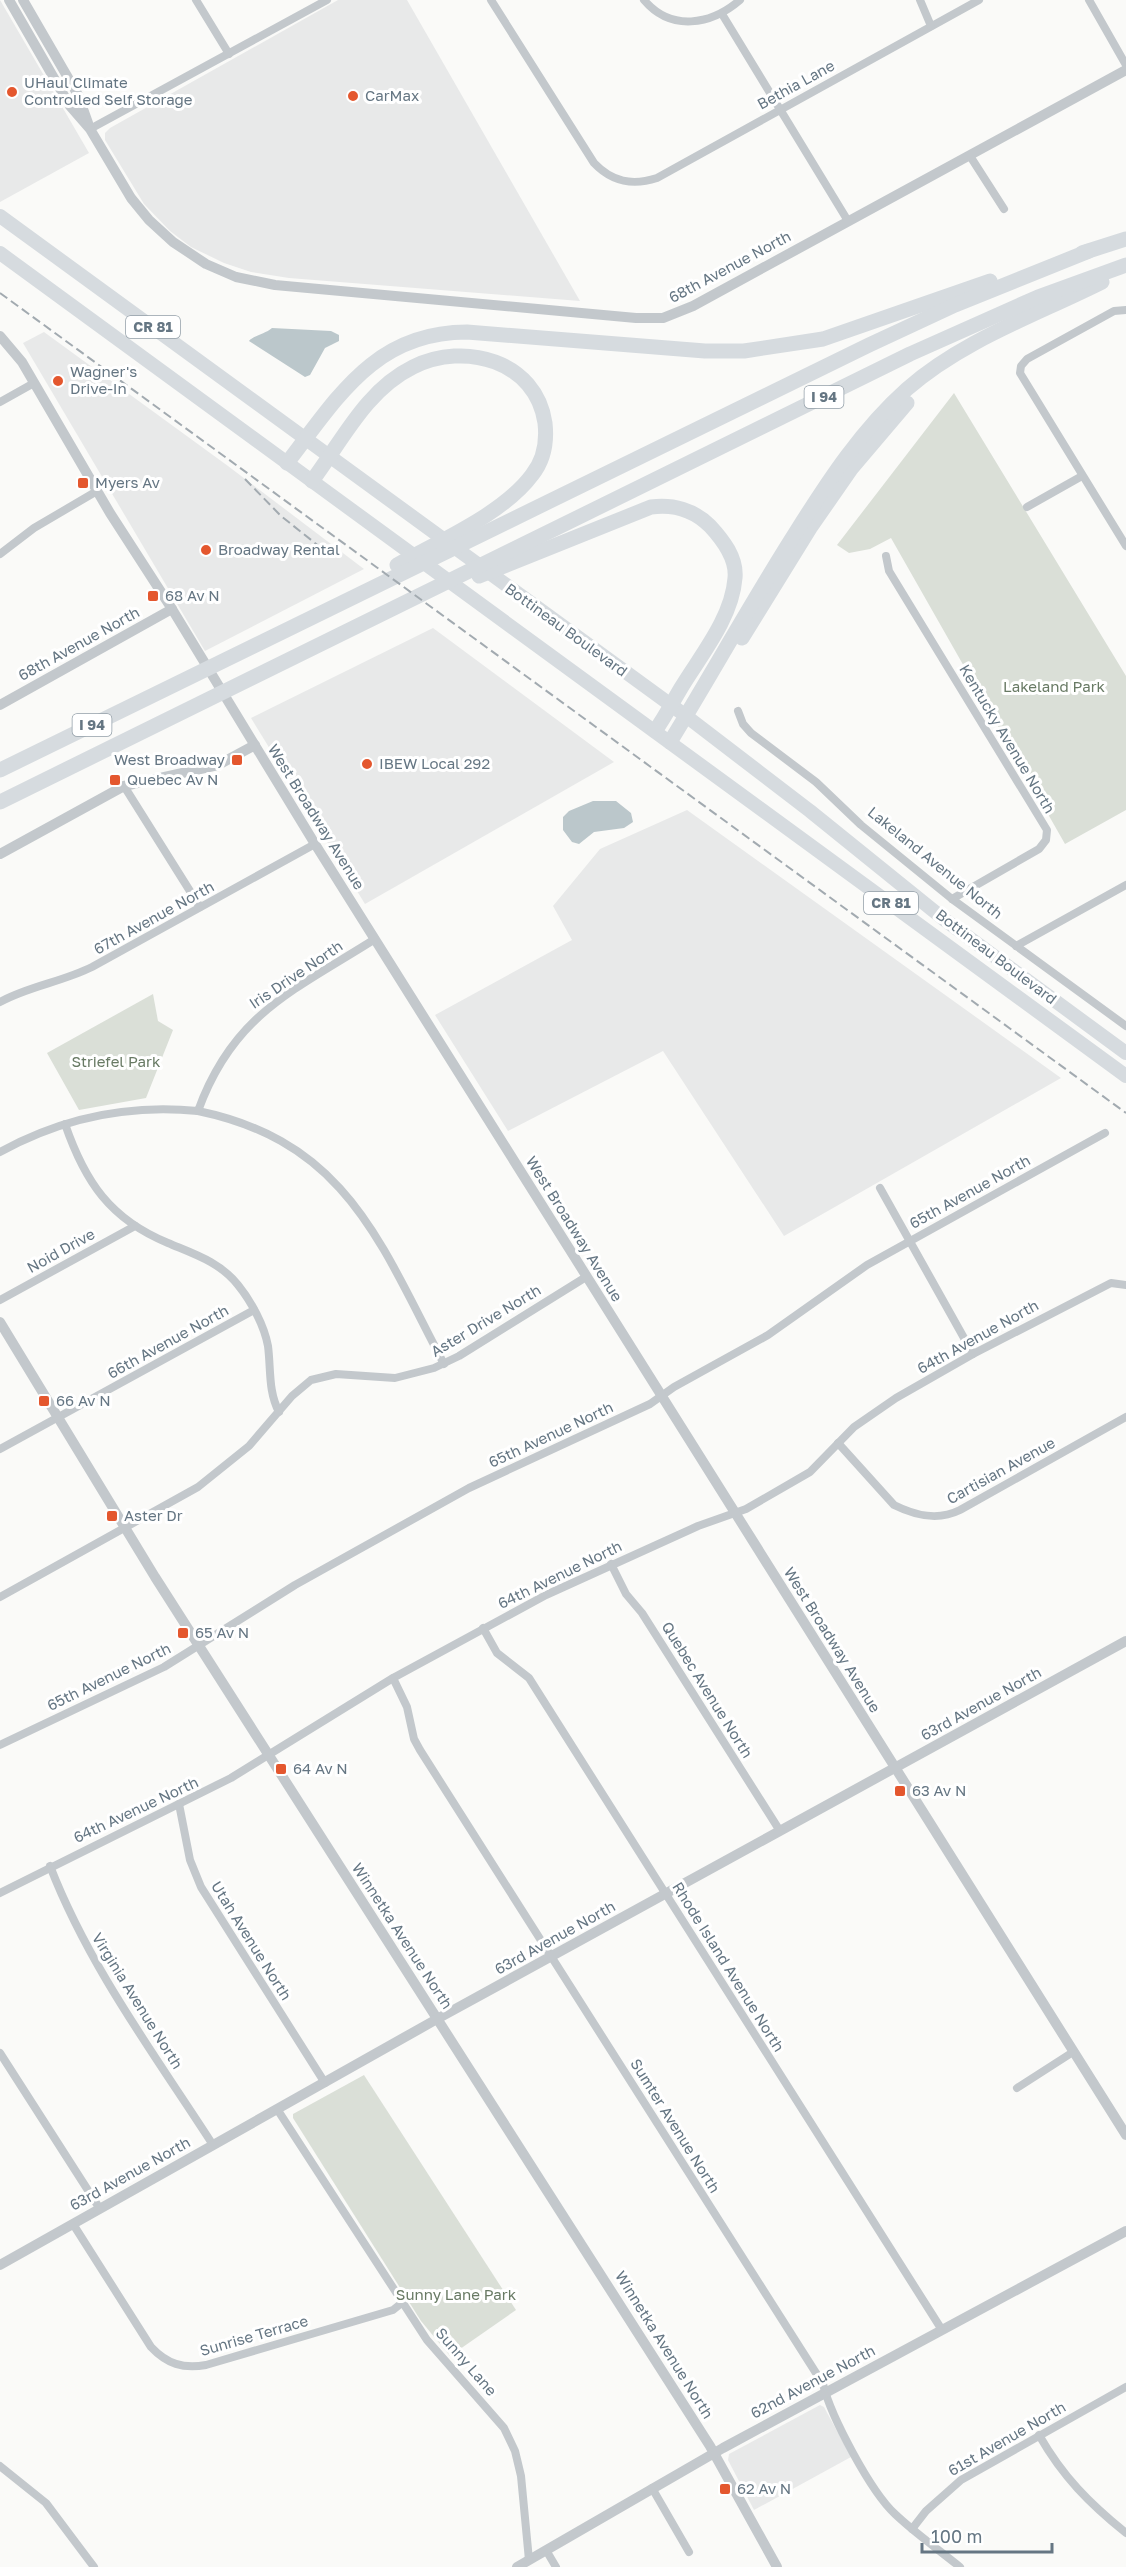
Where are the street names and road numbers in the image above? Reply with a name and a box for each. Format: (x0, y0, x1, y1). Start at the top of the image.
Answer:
street label: Bethia Lane (754, 55, 837, 113)
street label: 68th Avenue North (665, 226, 794, 306)
road number: CR 81 (126, 316, 180, 338)
road number: I 94 (804, 386, 844, 408)
street label: Bottineau Boulevard (502, 579, 631, 680)
street label: 68th Avenue North (15, 602, 142, 684)
street label: Kentucky Avenue North (956, 661, 1059, 816)
road number: I 94 (72, 714, 112, 736)
street label: West Broadway Avenue (265, 741, 369, 893)
street label: Lakeland Avenue North (865, 802, 1007, 922)
street label: 67th Avenue North (90, 877, 217, 958)
road number: CR 81 (864, 892, 918, 914)
street label: Bottineau Boulevard (933, 905, 1061, 1008)
street label: Iris Drive North (245, 936, 346, 1012)
street label: 65th Avenue North (906, 1150, 1033, 1232)
street label: West Broadway Avenue (523, 1153, 627, 1305)
street label: Noid Drive (24, 1224, 98, 1276)
street label: Aster Drive North (427, 1280, 544, 1360)
street label: 64th Avenue North (914, 1295, 1041, 1377)
street label: 66th Avenue North (104, 1300, 231, 1382)
street label: 65th Avenue North (485, 1397, 616, 1471)
street label: Cartisian Avenue (943, 1433, 1058, 1507)
street label: 64th Avenue North (495, 1536, 624, 1612)
street label: West Broadway Avenue (781, 1564, 885, 1716)
street label: Quebec Avenue North (659, 1618, 757, 1761)
street label: 65th Avenue North (44, 1638, 173, 1714)
street label: 63rd Avenue North (917, 1663, 1044, 1744)
street label: 64th Avenue North (70, 1772, 201, 1846)
street label: Winnetka Avenue North (349, 1859, 457, 2012)
street label: Utah Avenue North (208, 1878, 296, 2003)
street label: Rhode Island Avenue North (669, 1878, 789, 2055)
street label: 63rd Avenue North (491, 1897, 618, 1978)
street label: Virginia Avenue North (89, 1929, 187, 2072)
street label: Sumter Avenue North (627, 2055, 724, 2196)
street label: 63rd Avenue North (66, 2133, 193, 2214)
street label: Winnetka Avenue North (612, 2267, 718, 2422)
street label: Sunrise Terrace (198, 2311, 310, 2359)
street label: Sunny Lane (432, 2324, 501, 2399)
street label: 62nd Avenue North (747, 2341, 878, 2422)
street label: 61st Avenue North (945, 2397, 1068, 2479)

